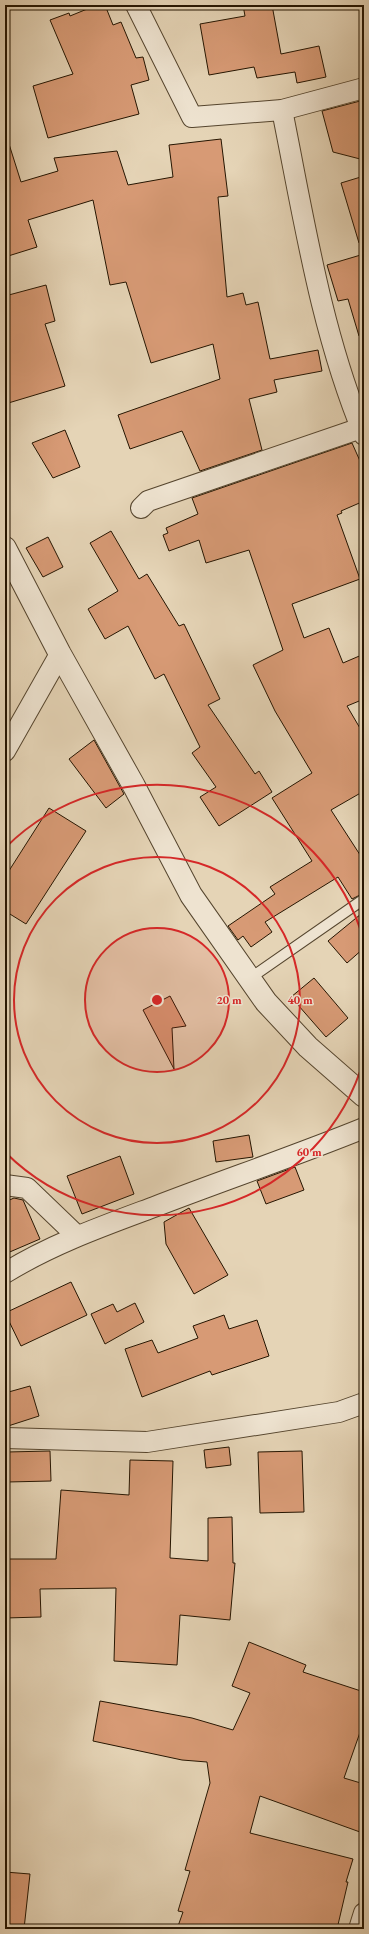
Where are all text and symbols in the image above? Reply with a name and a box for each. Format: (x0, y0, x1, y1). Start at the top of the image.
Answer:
text: 20 m (216, 992, 242, 1008)
text: 40 m (287, 992, 313, 1008)
centre of rings (150, 993, 164, 1007)
text: 60 m (296, 1144, 322, 1160)

